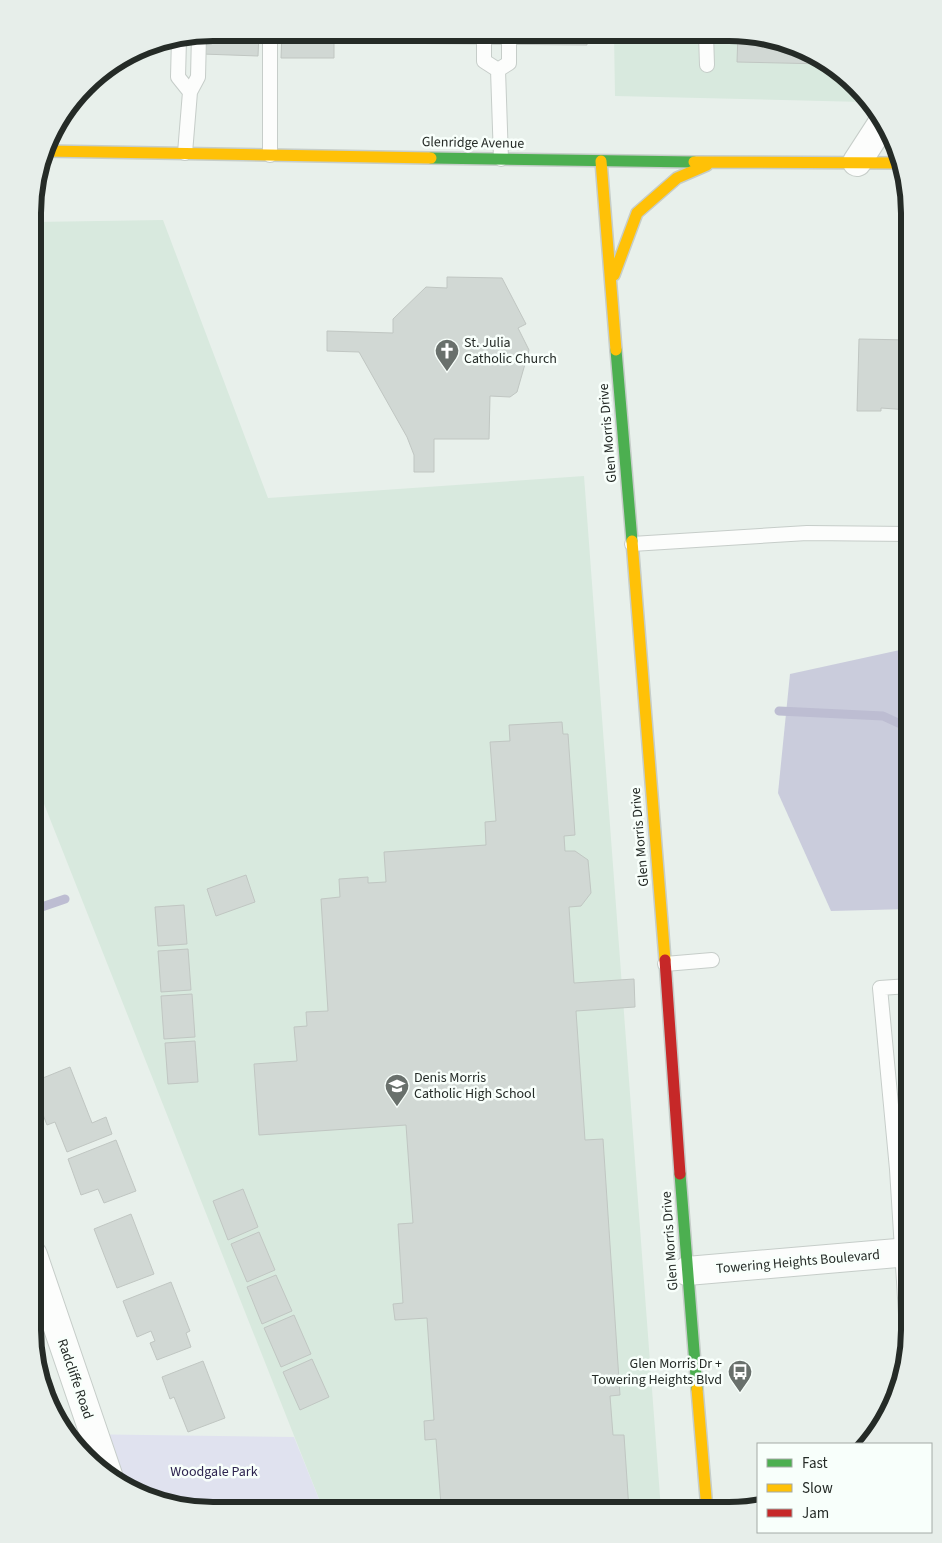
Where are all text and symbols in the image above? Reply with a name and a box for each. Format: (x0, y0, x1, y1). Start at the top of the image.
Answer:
street label: Glenridge Avenue (422, 132, 525, 154)
place label: St. Julia Catholic Church (464, 333, 557, 369)
church icon: St. Julia Catholic Church (434, 338, 460, 372)
street label: Glen Morris Drive (594, 382, 622, 483)
street label: Glen Morris Drive (626, 786, 654, 887)
place label: Denis Morris Catholic High School (414, 1068, 536, 1104)
school or university icon: Denis Morris Catholic High School (384, 1073, 410, 1107)
street label: Glen Morris Drive (657, 1191, 683, 1291)
street label: Towering Heights Boulevard (715, 1245, 881, 1279)
street label: Radcliffe Road (52, 1336, 98, 1422)
place label: Glen Morris Dr + Towering Heights Blvd (592, 1354, 722, 1390)
bus stop icon: Glen Morris Dr + Towering Heights Blvd (727, 1359, 753, 1393)
legend (757, 1443, 932, 1533)
text: Fast (802, 1453, 828, 1474)
park label: Woodgale Park (170, 1462, 258, 1482)
text: Slow (802, 1478, 833, 1499)
text: Jam (802, 1503, 829, 1524)

